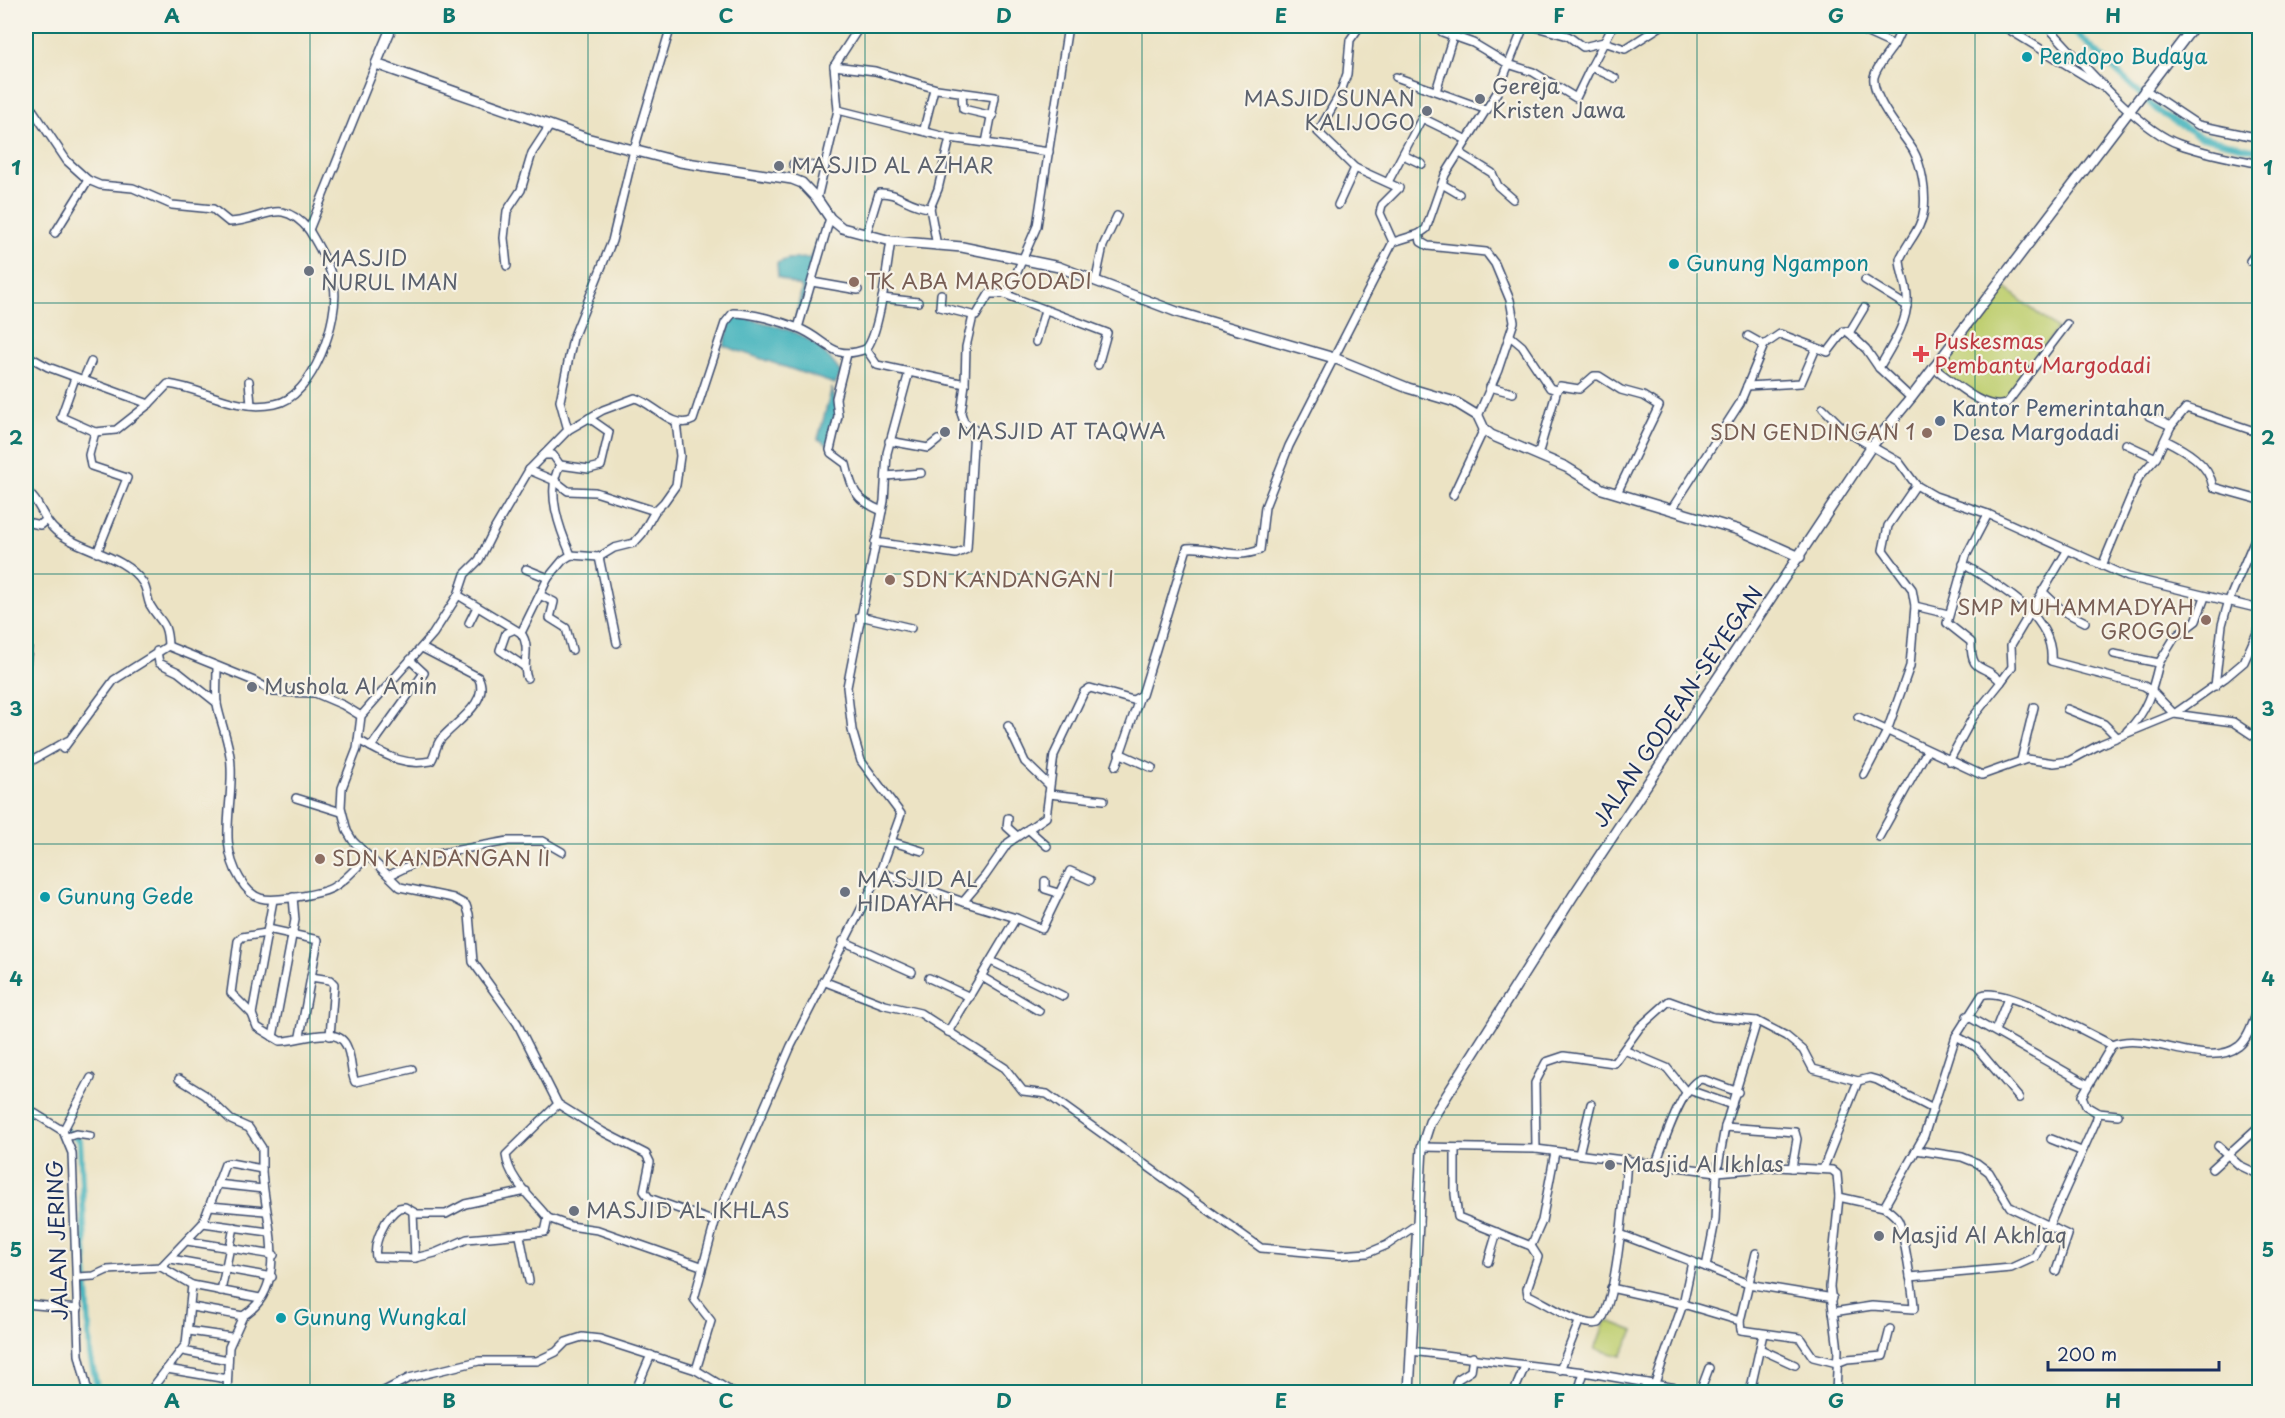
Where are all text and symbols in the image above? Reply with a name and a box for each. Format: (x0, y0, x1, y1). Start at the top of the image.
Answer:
text: A (164, 0, 180, 30)
text: B (442, 0, 456, 30)
text: C (718, 0, 734, 30)
text: D (996, 0, 1012, 30)
text: E (1275, 0, 1287, 30)
text: F (1553, 0, 1565, 30)
text: G (1828, 0, 1844, 30)
text: H (2105, 0, 2121, 30)
place label: Pendopo Budaya (2039, 39, 2208, 71)
marker: Pendopo Budaya (2020, 50, 2034, 64)
place label: Gereja Kristen Jawa (1492, 69, 1626, 125)
place label: MASJID SUNAN KALIJOGO (1244, 81, 1415, 137)
marker: Gereja Kristen Jawa (1473, 92, 1487, 106)
marker: MASJID SUNAN KALIJOGO (1420, 104, 1434, 118)
place label: MASJID AL AZHAR (791, 148, 994, 180)
text: 1 (11, 152, 21, 182)
text: 1 (2263, 152, 2273, 182)
marker: MASJID AL AZHAR (772, 159, 786, 173)
place label: MASJID NURUL IMAN (321, 241, 458, 297)
place label: Gunung Ngampon (1686, 246, 1869, 278)
marker: Gunung Ngampon (1667, 257, 1681, 271)
marker: MASJID NURUL IMAN (302, 264, 316, 278)
place label: TK ABA MARGODADI (866, 264, 1092, 296)
marker: TK ABA MARGODADI (847, 275, 861, 289)
place label: Puskesmas Pembantu Margodadi (1934, 324, 2151, 380)
marker: Puskesmas Pembantu Margodadi (1912, 345, 1930, 363)
place label: Kantor Pemerintahan Desa Margodadi (1952, 391, 2165, 447)
place label: MASJID AT TAQWA (957, 414, 1166, 446)
marker: Kantor Pemerintahan Desa Margodadi (1933, 414, 1947, 428)
place label: SDN GENDINGAN 1 (1710, 415, 1915, 447)
text: 2 (9, 422, 23, 452)
text: 2 (2261, 422, 2275, 452)
marker: MASJID AT TAQWA (938, 425, 952, 439)
marker: SDN GENDINGAN 1 (1920, 426, 1934, 440)
place label: SDN KANDANGAN I (902, 562, 1114, 594)
marker: SDN KANDANGAN I (883, 573, 897, 587)
street label: JALAN GODEAN-SEYEGAN (1583, 579, 1769, 833)
place label: SMP MUHAMMADYAH GROGOL (1957, 590, 2194, 646)
marker: SMP MUHAMMADYAH GROGOL (2199, 613, 2213, 627)
place label: Mushola Al Amin (264, 669, 437, 701)
marker: Mushola Al Amin (245, 680, 259, 694)
text: 3 (9, 693, 23, 723)
text: 3 (2261, 693, 2275, 723)
place label: SDN KANDANGAN II (332, 841, 550, 873)
marker: SDN KANDANGAN II (313, 852, 327, 866)
place label: MASJID AL HIDAYAH (857, 862, 978, 918)
place label: Gunung Gede (57, 879, 194, 911)
marker: MASJID AL HIDAYAH (838, 885, 852, 899)
marker: Gunung Gede (38, 890, 52, 904)
text: 4 (9, 963, 23, 993)
text: 4 (2261, 963, 2275, 993)
place label: Masjid Al Ikhlas (1622, 1147, 1784, 1179)
marker: Masjid Al Ikhlas (1603, 1158, 1617, 1172)
street label: JALAN JERING (37, 1159, 75, 1321)
place label: MASJID AL IKHLAS (586, 1193, 790, 1225)
marker: MASJID AL IKHLAS (567, 1204, 581, 1218)
place label: Masjid Al Akhlaq (1891, 1218, 2067, 1250)
marker: Masjid Al Akhlaq (1872, 1229, 1886, 1243)
text: 5 (10, 1234, 22, 1264)
text: 5 (2262, 1234, 2274, 1264)
place label: Gunung Wungkal (293, 1300, 467, 1332)
marker: Gunung Wungkal (274, 1311, 288, 1325)
scale bar (2048, 1334, 2219, 1372)
text: 200 m (2057, 1340, 2117, 1367)
text: A (164, 1385, 180, 1415)
text: B (442, 1385, 456, 1415)
text: C (718, 1385, 734, 1415)
text: D (996, 1385, 1012, 1415)
text: E (1275, 1385, 1287, 1415)
text: F (1553, 1385, 1565, 1415)
text: G (1828, 1385, 1844, 1415)
text: H (2105, 1385, 2121, 1415)

